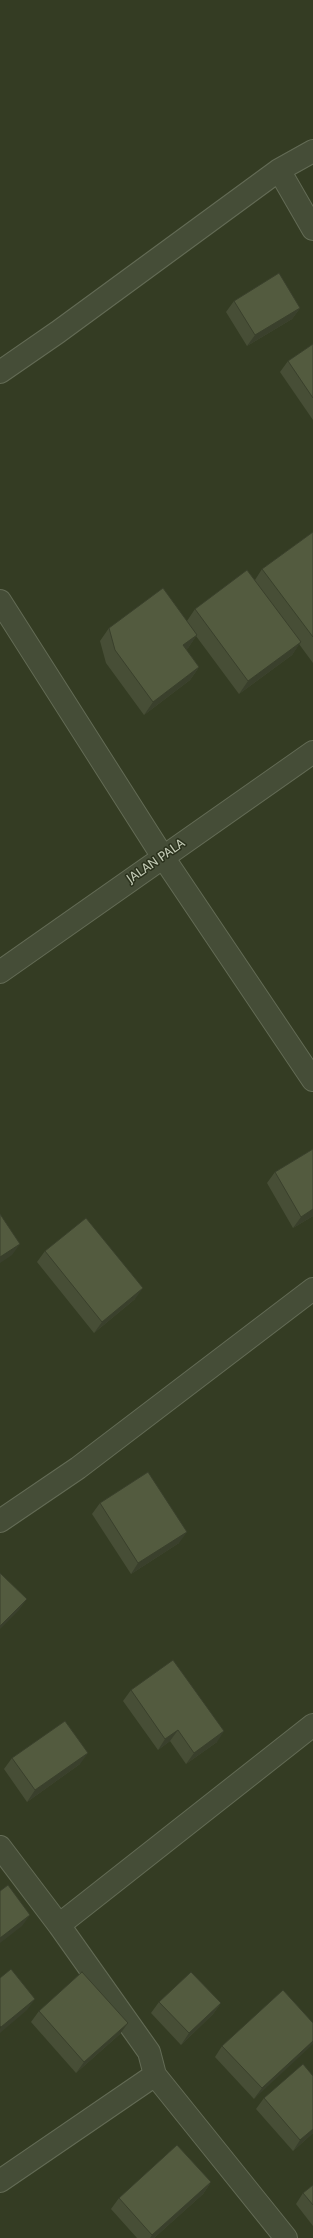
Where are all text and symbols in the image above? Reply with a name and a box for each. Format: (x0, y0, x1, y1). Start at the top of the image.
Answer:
street label: JALAN PALA (124, 835, 188, 887)

